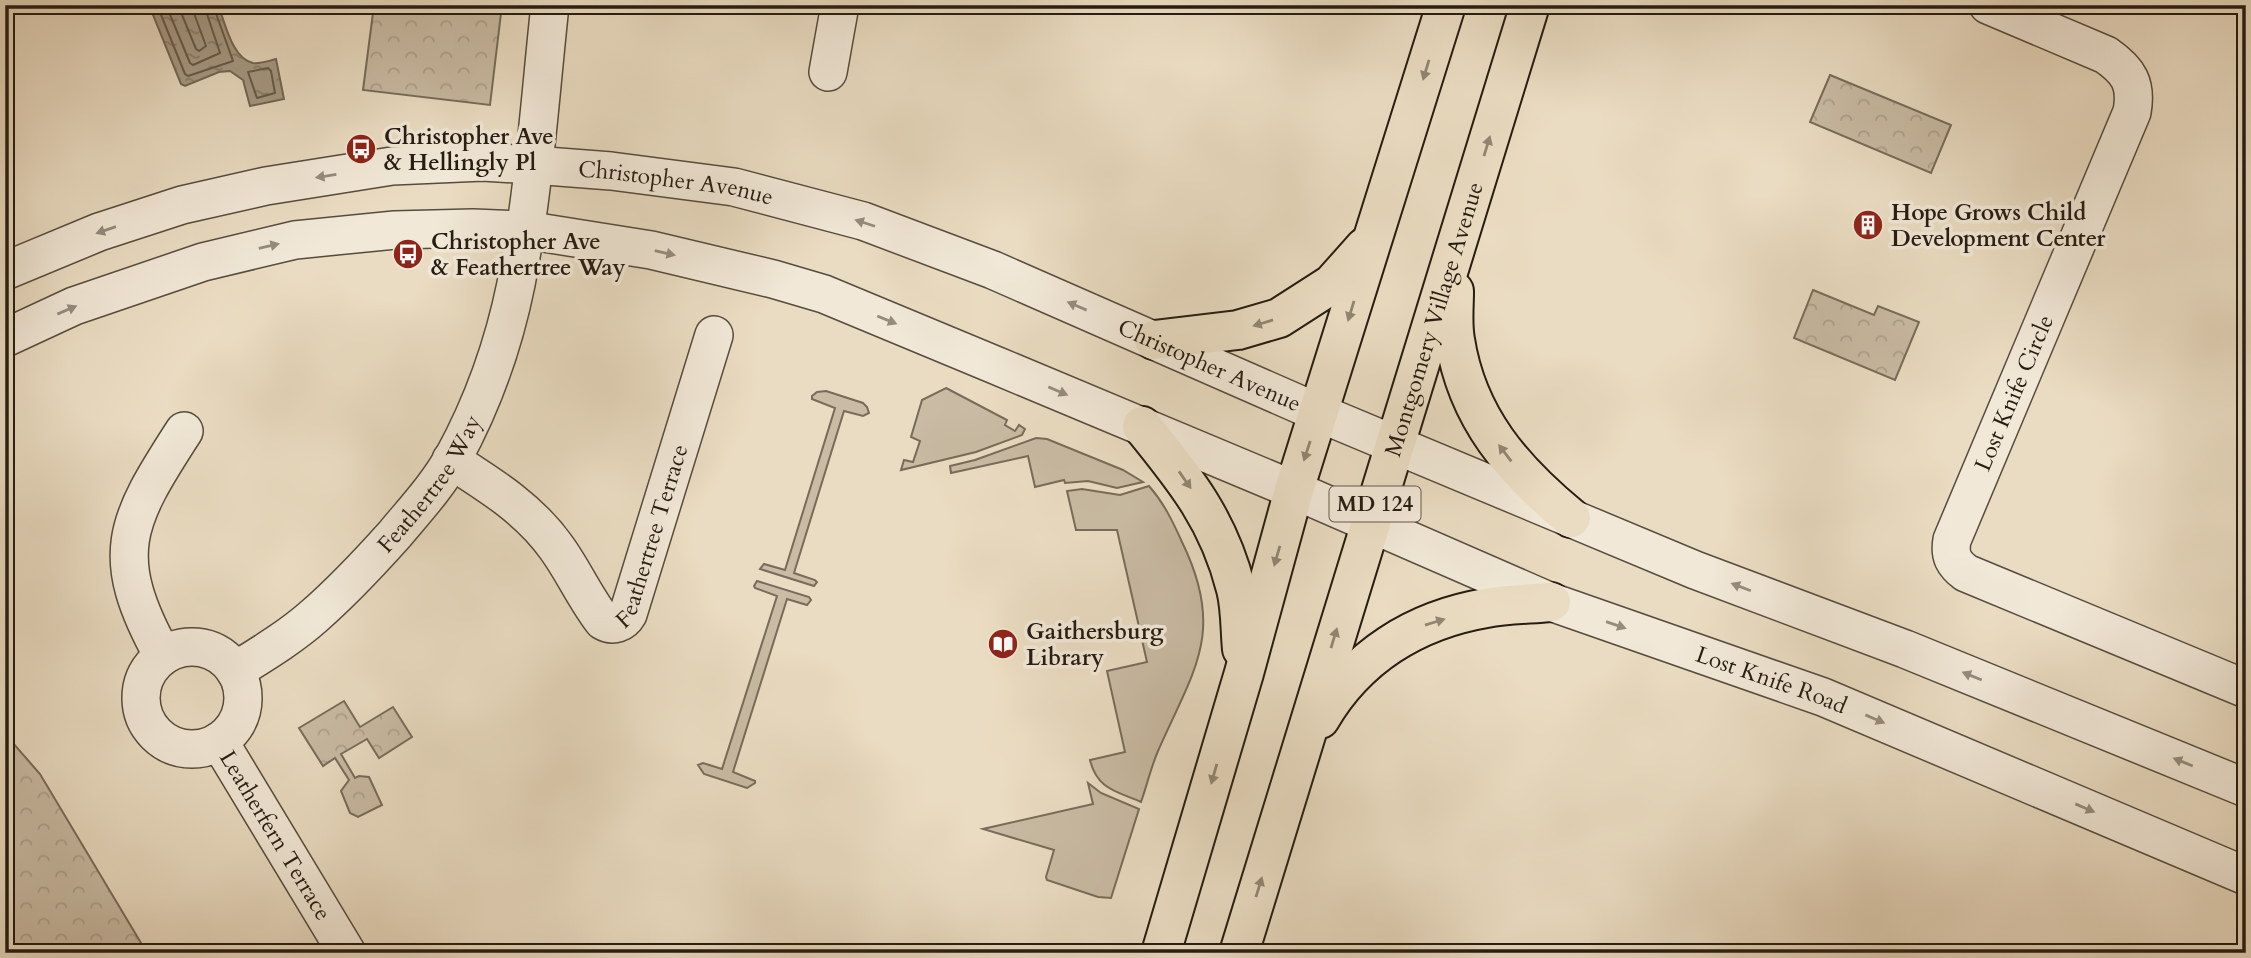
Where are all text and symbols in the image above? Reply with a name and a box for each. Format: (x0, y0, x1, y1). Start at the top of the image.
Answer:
one-way arrow (1420, 60, 1431, 81)
place label: Christopher Ave & Hellingly Pl (384, 121, 554, 178)
bus stop icon: Christopher Ave & Hellingly Pl (344, 132, 378, 166)
one-way arrow (1483, 135, 1493, 156)
street label: Christopher Avenue (577, 153, 777, 212)
one-way arrow (315, 171, 337, 182)
street label: Montgomery Village Avenue (1377, 178, 1490, 460)
place label: Hope Grows Child Development Center (1891, 197, 2106, 254)
building icon: Hope Grows Child Development Center (1851, 208, 1885, 242)
one-way arrow (855, 217, 876, 227)
one-way arrow (95, 225, 116, 236)
place label: Christopher Ave & Feathertree Way (431, 226, 626, 283)
bus stop icon: Christopher Ave & Feathertree Way (391, 237, 425, 271)
one-way arrow (258, 240, 280, 251)
one-way arrow (654, 248, 676, 259)
one-way arrow (1067, 300, 1087, 312)
one-way arrow (1345, 301, 1355, 322)
one-way arrow (57, 304, 78, 315)
street label: Lost Knife Circle (1967, 310, 2061, 476)
street label: Christopher Avenue (1113, 311, 1306, 419)
one-way arrow (877, 315, 898, 326)
one-way arrow (1253, 318, 1274, 328)
one-way arrow (1048, 385, 1068, 397)
street label: Feathertree Way (370, 410, 488, 559)
street label: Feathertree Terrace (609, 440, 695, 635)
one-way arrow (1301, 441, 1311, 462)
one-way arrow (1499, 444, 1513, 462)
one-way arrow (1178, 471, 1192, 489)
road number: MD 124 (1330, 486, 1420, 522)
one-way arrow (1271, 545, 1281, 566)
one-way arrow (1731, 582, 1752, 593)
place label: Gaithersburg Library (1026, 616, 1164, 673)
one-way arrow (1424, 617, 1445, 627)
one-way arrow (1605, 620, 1626, 631)
library icon: Gaithersburg Library (986, 627, 1020, 661)
one-way arrow (1330, 627, 1340, 648)
street label: Lost Knife Road (1692, 638, 1853, 721)
one-way arrow (1962, 670, 1982, 682)
one-way arrow (1865, 714, 1886, 725)
street label: Leatherfern Terrace (213, 744, 339, 926)
one-way arrow (2172, 757, 2193, 768)
one-way arrow (1208, 764, 1218, 785)
one-way arrow (2075, 802, 2095, 814)
one-way arrow (1254, 877, 1264, 898)

